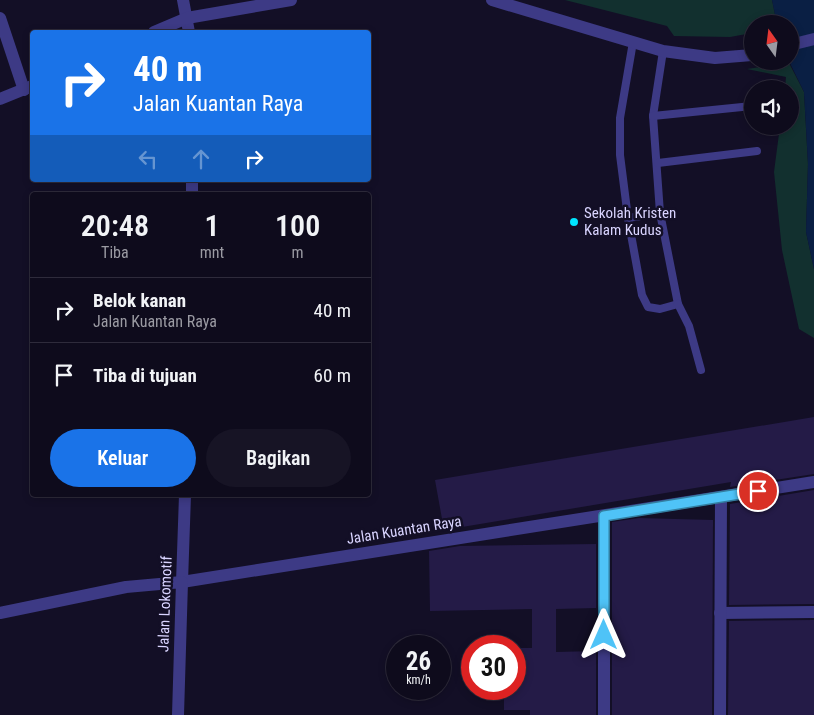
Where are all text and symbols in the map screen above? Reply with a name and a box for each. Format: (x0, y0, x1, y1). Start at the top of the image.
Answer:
north arrow (744, 15, 799, 70)
map controls (744, 15, 799, 135)
text: 40 m (133, 49, 202, 90)
icon: right (50, 50, 115, 115)
button: sound (744, 80, 799, 135)
text: Jalan Kuantan Raya (133, 91, 303, 116)
icon: left (134, 145, 162, 173)
icon: ahead (187, 145, 215, 173)
icon: right (240, 145, 268, 173)
place label: Sekolah Kristen Kalam Kudus (584, 204, 676, 239)
text: 20:48 (81, 208, 149, 243)
text: 1 (204, 208, 220, 243)
text: 100 (275, 208, 320, 243)
marker: Sekolah Kristen Kalam Kudus (568, 216, 580, 228)
text: Tiba (101, 243, 129, 262)
text: mnt (200, 243, 224, 262)
text: m (292, 243, 304, 262)
text: Belok kanan (93, 289, 186, 312)
icon: right (50, 296, 78, 324)
text: 40 m (314, 299, 351, 322)
text: Jalan Kuantan Raya (93, 312, 217, 331)
icon: arrive (50, 361, 78, 389)
text: Tiba di tujuan (93, 364, 197, 387)
text: 60 m (314, 364, 351, 387)
button: Keluar (50, 429, 196, 487)
button: Bagikan (206, 429, 351, 487)
pin (737, 470, 779, 512)
icon: arrive (744, 477, 772, 505)
street label: Jalan Kuantan Raya (345, 512, 463, 548)
street label: Jalan Lokomotif (154, 555, 176, 652)
position arrow (577, 608, 629, 660)
speed limit sign: 30 (461, 635, 526, 700)
text: 26 (406, 647, 431, 676)
text: km/h (406, 673, 431, 687)

